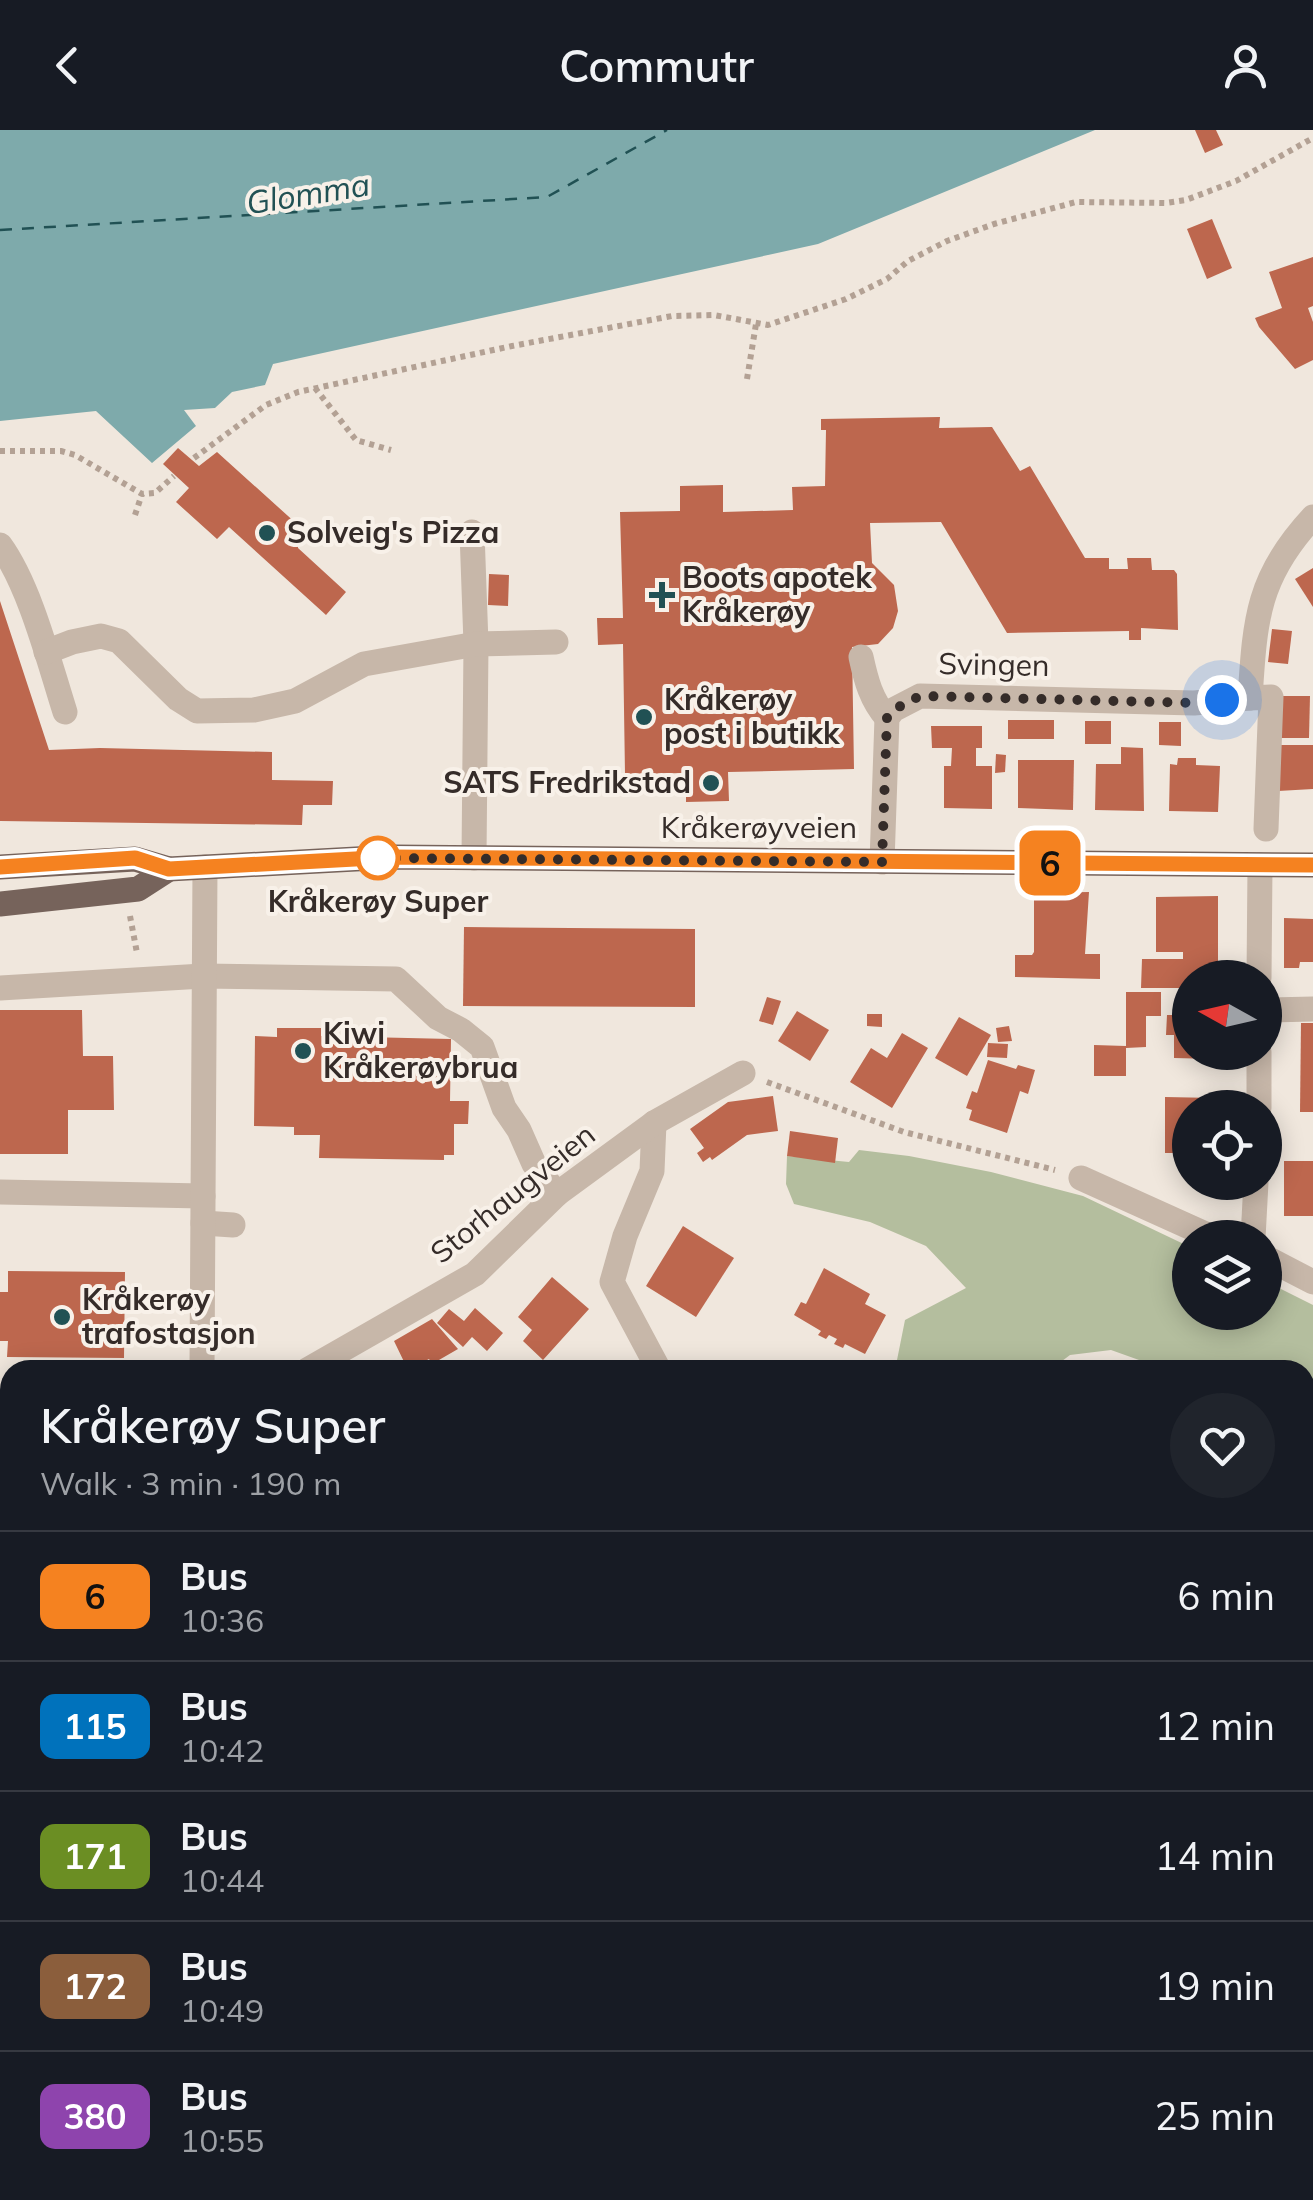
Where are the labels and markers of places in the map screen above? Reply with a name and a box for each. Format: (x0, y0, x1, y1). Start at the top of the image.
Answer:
place label: Solveig's Pizza (287, 513, 499, 551)
marker: Solveig's Pizza (256, 522, 278, 544)
place label: Boots apotek Kråkerøy (682, 558, 873, 630)
marker: Boots apotek Kråkerøy (651, 584, 673, 606)
place label: Kråkerøy post i butikk (664, 680, 841, 752)
marker: Kråkerøy post i butikk (633, 706, 655, 728)
place label: SATS Fredrikstad (443, 763, 691, 801)
marker: SATS Fredrikstad (700, 772, 722, 794)
marker: Kråkerøy Super (357, 837, 399, 879)
place label: Kråkerøy Super (268, 882, 489, 920)
place label: Kiwi Kråkerøybrua (323, 1014, 518, 1086)
marker: Kiwi Kråkerøybrua (292, 1040, 314, 1062)
place label: Kråkerøy trafostasjon (82, 1280, 256, 1352)
marker: Kråkerøy trafostasjon (51, 1306, 73, 1328)

